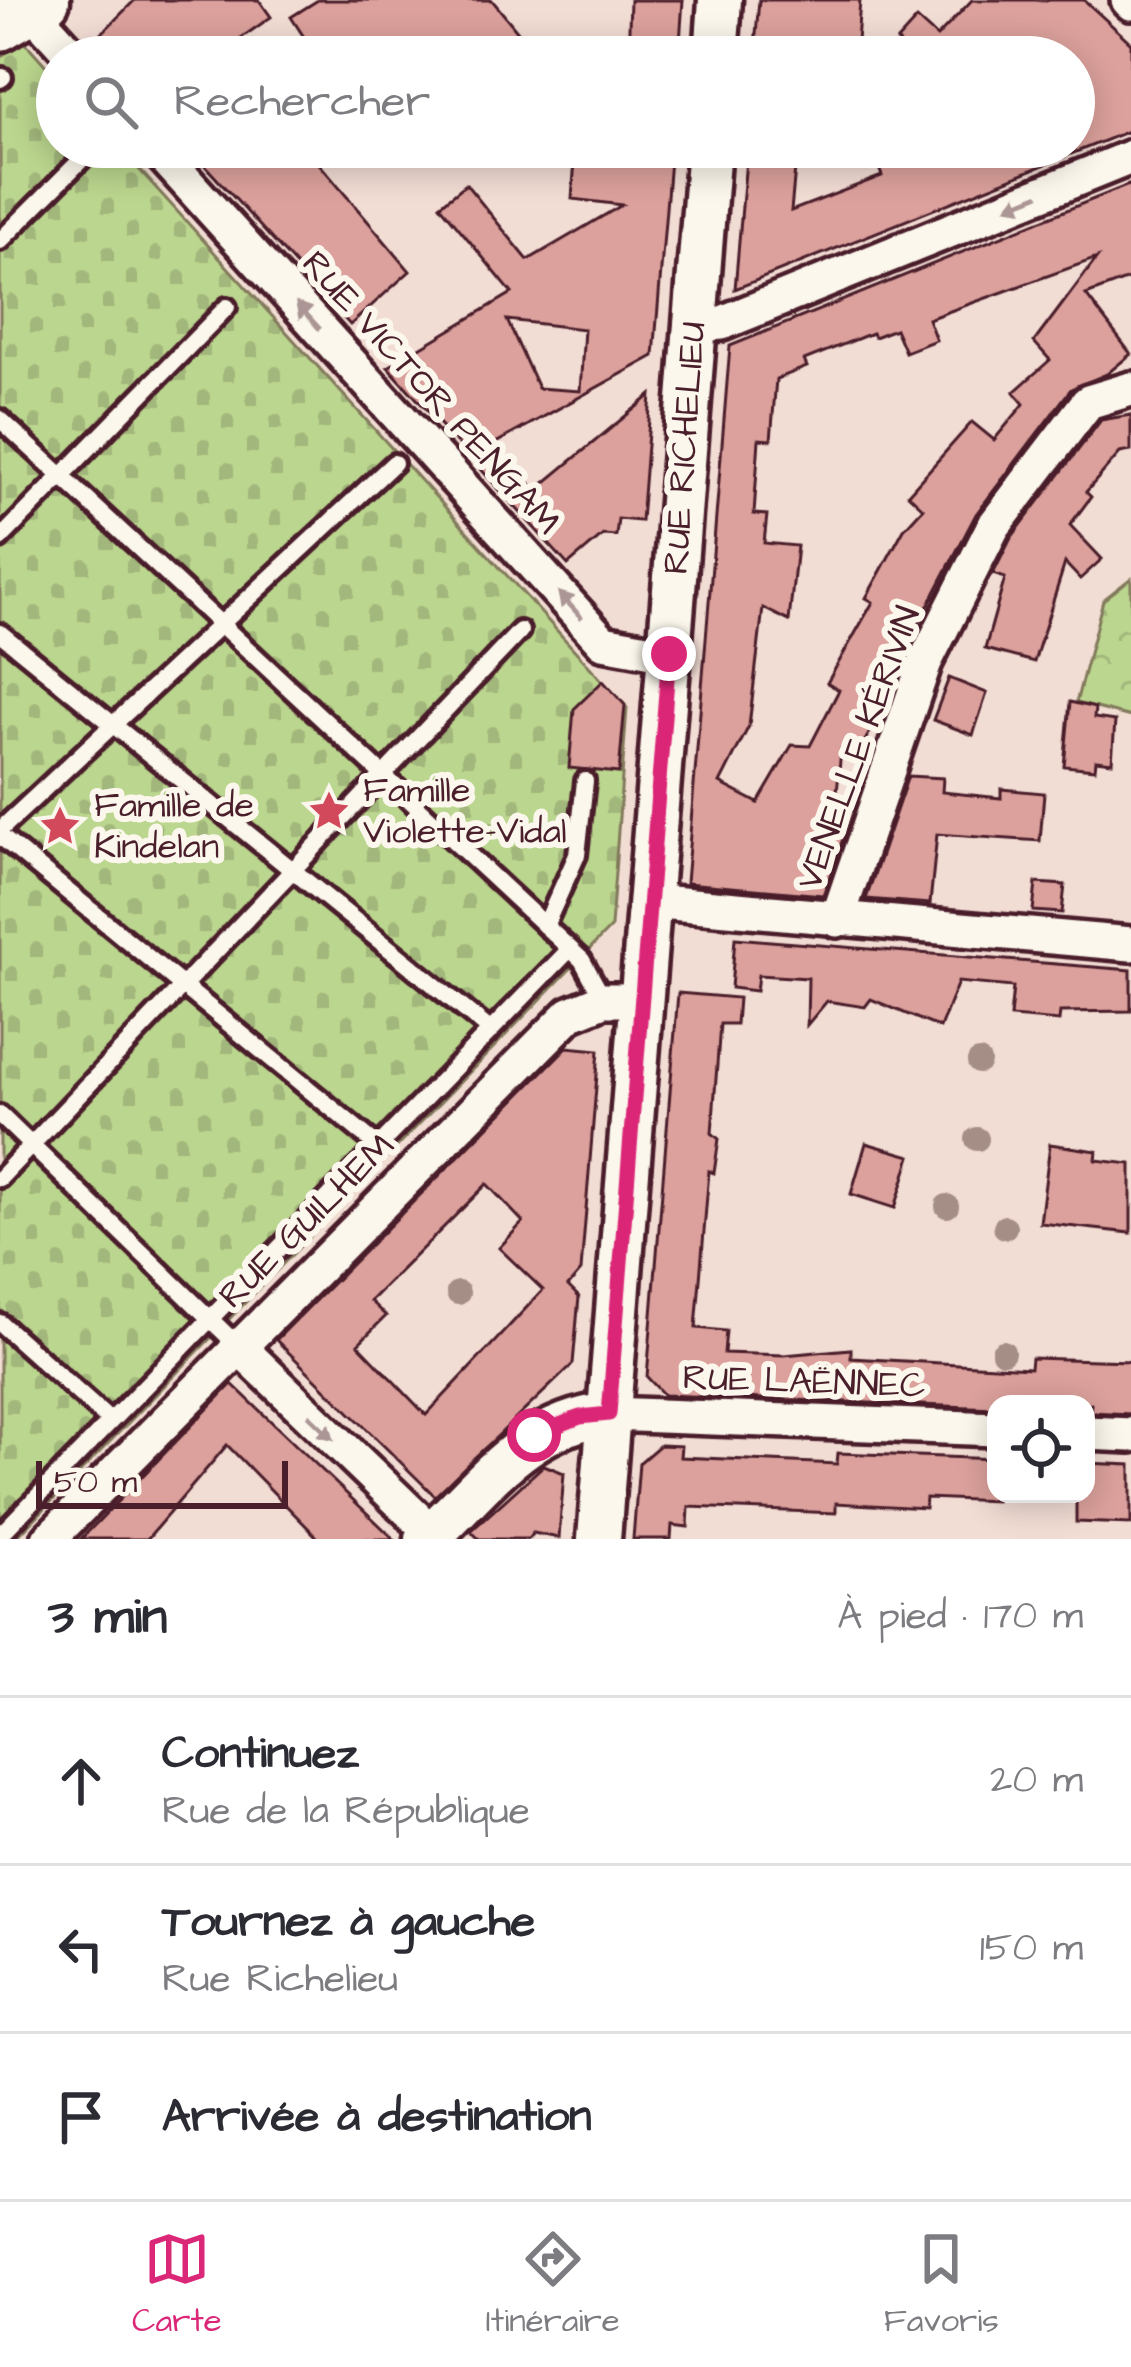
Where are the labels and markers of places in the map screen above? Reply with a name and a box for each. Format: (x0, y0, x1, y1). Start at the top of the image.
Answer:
place label: Famille Violette-Vidal (363, 765, 567, 857)
place label: Famille de Kindelan (94, 780, 254, 872)
place icon: Famille Violette-Vidal (306, 788, 352, 834)
place icon: Famille de Kindelan (37, 803, 83, 849)

